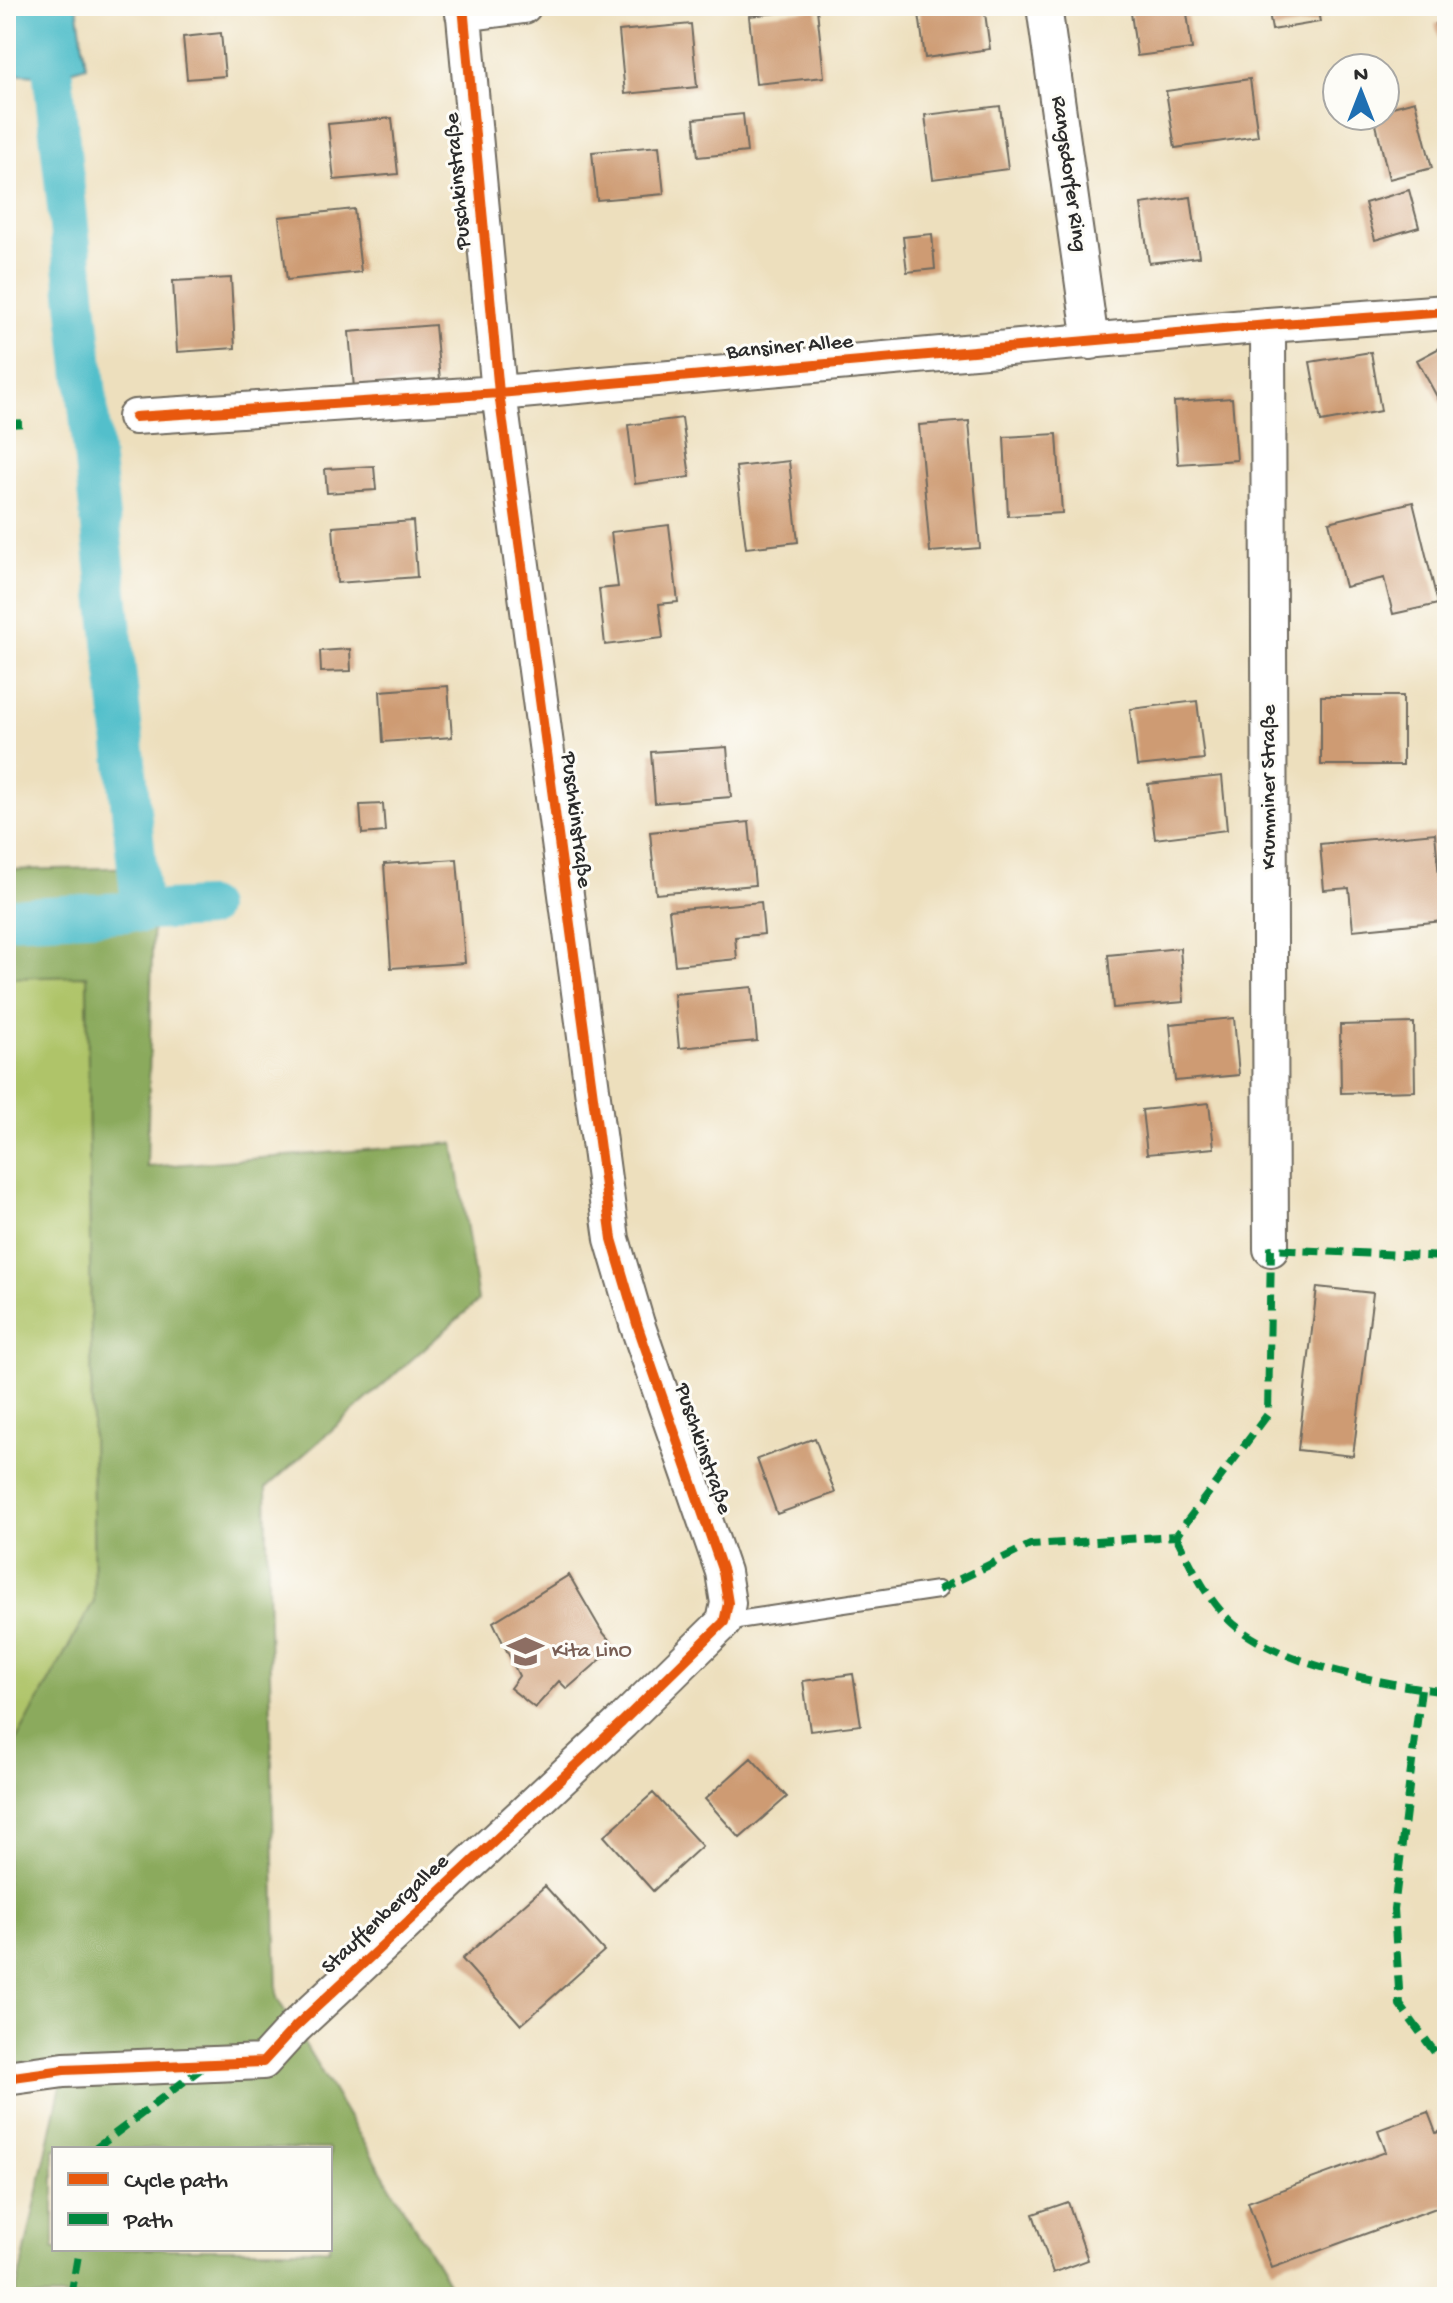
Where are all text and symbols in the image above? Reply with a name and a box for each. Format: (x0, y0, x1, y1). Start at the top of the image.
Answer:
north arrow (1321, 52, 1401, 132)
text: N (1354, 63, 1368, 89)
street label: Rangsdorfer Ring (1044, 94, 1092, 254)
street label: Puschkinstraße (440, 111, 478, 251)
street label: Bansiner Allee (725, 329, 855, 367)
street label: Krumminer Straße (1257, 704, 1283, 869)
street label: Puschkinstraße (554, 750, 596, 890)
street label: Puschkinstraße (667, 1379, 737, 1518)
school or university icon: Kita LinO (507, 1633, 545, 1671)
place label: Kita LinO (552, 1639, 632, 1665)
street label: Stauffenbergallee (317, 1849, 456, 1981)
legend (52, 2147, 332, 2251)
text: Cycle path (124, 2168, 228, 2197)
text: Path (123, 2208, 173, 2237)

